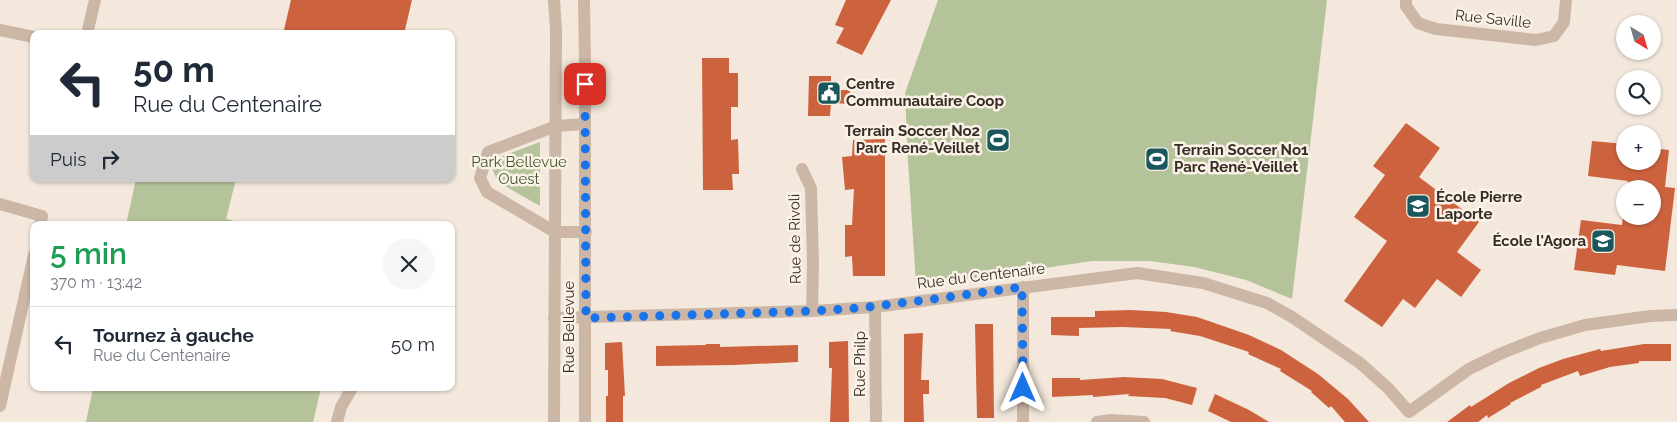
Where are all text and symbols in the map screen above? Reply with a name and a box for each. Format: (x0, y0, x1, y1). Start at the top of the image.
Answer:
street label: Rue Saville (1454, 6, 1532, 32)
north arrow (1616, 15, 1661, 60)
map controls (1616, 15, 1661, 225)
text: 50 m (133, 49, 215, 90)
icon: left (50, 50, 115, 115)
pin (564, 63, 606, 105)
icon: arrive (571, 70, 599, 98)
button: search (1616, 70, 1661, 115)
place label: Centre Communautaire Coop (846, 75, 1004, 110)
public building icon: Centre Communautaire Coop (816, 80, 842, 106)
text: Rue du Centenaire (133, 91, 322, 117)
place label: Terrain Soccer No2 Parc René-Veillet (845, 122, 980, 157)
button: + (1616, 125, 1661, 170)
sports icon: Terrain Soccer No2 Parc René-Veillet (985, 127, 1011, 153)
place label: Terrain Soccer No1 Parc René-Veillet (1174, 141, 1309, 176)
icon: right (96, 145, 124, 173)
sports icon: Terrain Soccer No1 Parc René-Veillet (1144, 146, 1170, 172)
text: Puis (50, 148, 86, 170)
park label: Park Bellevue Ouest (471, 153, 567, 188)
button: − (1616, 180, 1661, 225)
place label: École Pierre Laporte (1436, 188, 1522, 223)
school or university icon: École Pierre Laporte (1405, 193, 1431, 219)
street label: Rue de Rivoli (785, 194, 805, 284)
school or university icon: École l'Agora (1590, 228, 1616, 254)
place label: École l'Agora (1492, 232, 1586, 250)
text: 5 min (50, 236, 127, 271)
button: close (383, 238, 435, 290)
street label: Rue du Centenaire (916, 259, 1046, 293)
text: 370 m · 13:42 (50, 273, 142, 292)
street label: Rue Bellevue (560, 281, 578, 373)
text: Tournez à gauche (93, 324, 254, 346)
icon: left (50, 330, 78, 358)
street label: Rue Philp (851, 331, 869, 397)
text: 50 m (391, 333, 435, 355)
text: Rue du Centenaire (93, 346, 230, 365)
position arrow (996, 361, 1048, 413)

